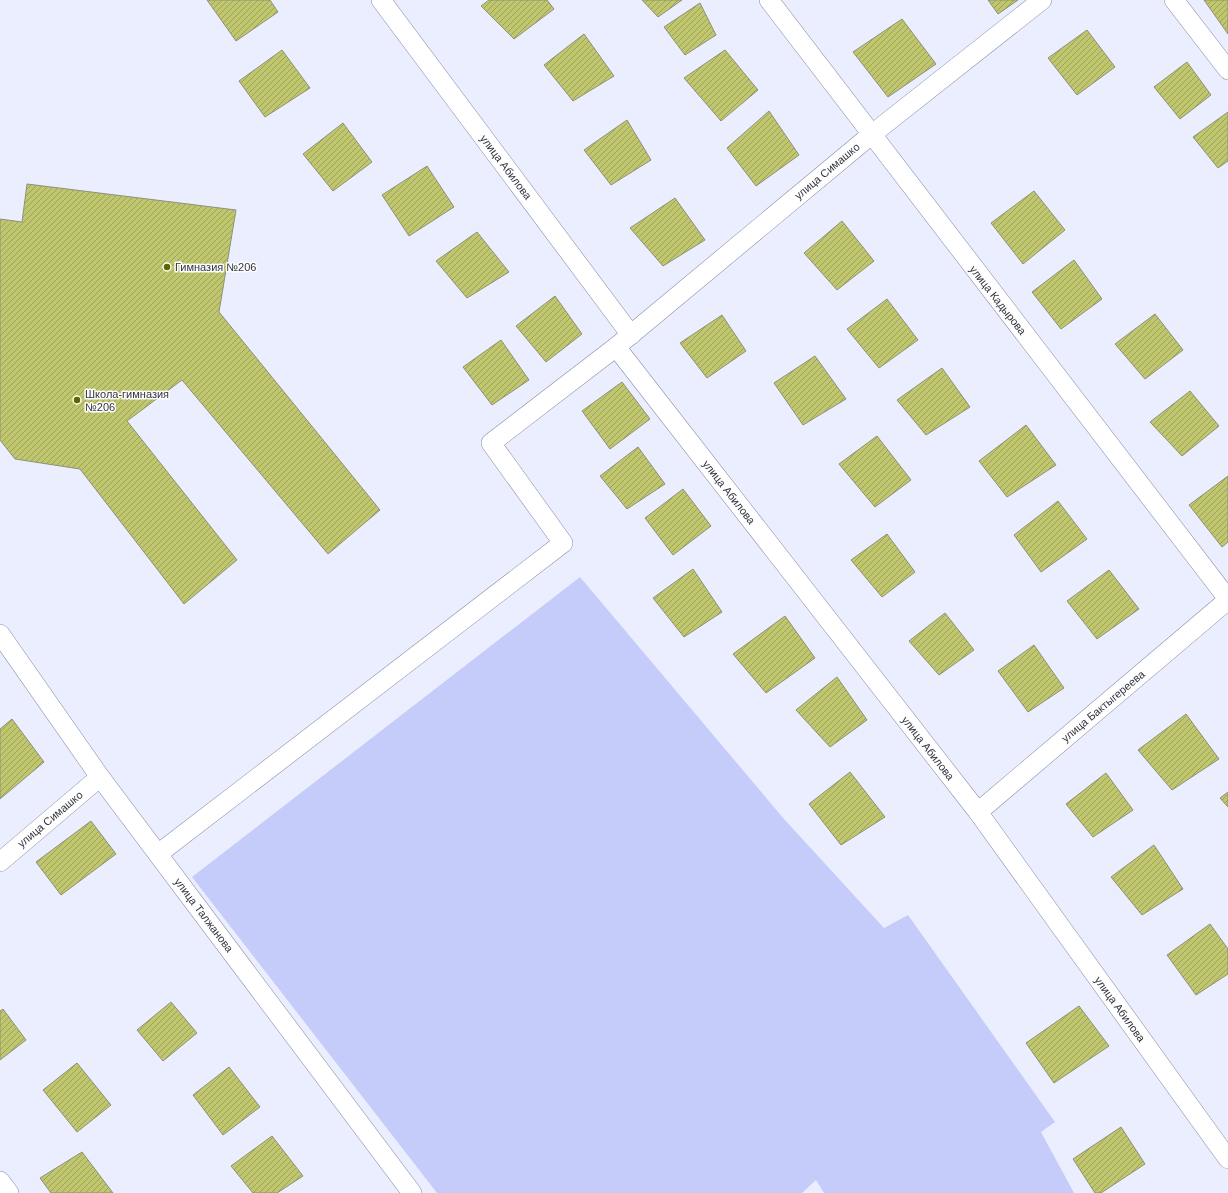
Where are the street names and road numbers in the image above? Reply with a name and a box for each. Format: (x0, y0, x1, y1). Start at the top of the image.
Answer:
street label: улица Абилова (478, 132, 535, 202)
street label: улица Симашко (792, 140, 862, 202)
street label: улица Кадырова (967, 263, 1029, 338)
street label: улица Абилова (700, 458, 758, 527)
street label: улица Бактыгереева (1059, 667, 1148, 744)
street label: улица Абилова (899, 714, 957, 783)
street label: улица Симашко (15, 788, 85, 850)
street label: улица Талжанова (172, 876, 236, 955)
street label: улица Абилова (1092, 974, 1148, 1045)

